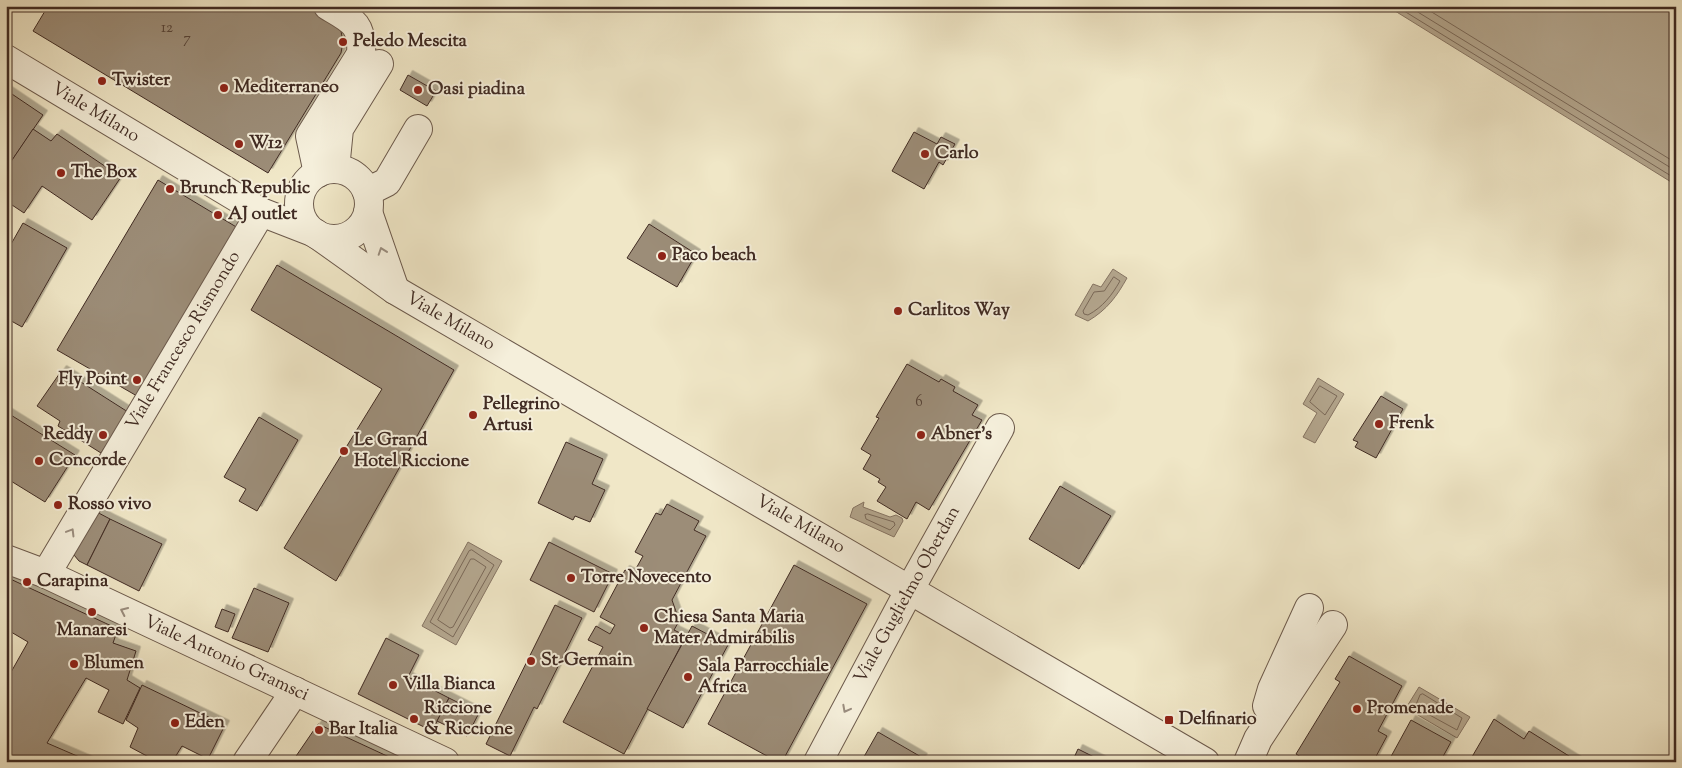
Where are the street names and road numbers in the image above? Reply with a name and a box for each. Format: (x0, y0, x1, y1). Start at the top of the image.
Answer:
street label: Viale Milano (46, 76, 144, 150)
street label: Viale Francesco Rismondo (120, 247, 248, 435)
street label: Viale Milano (401, 286, 500, 358)
street label: Viale Milano (751, 489, 850, 561)
street label: Viale Guglielmo Oberdan (848, 501, 968, 688)
street label: Viale Antonio Gramsci (139, 609, 313, 709)

